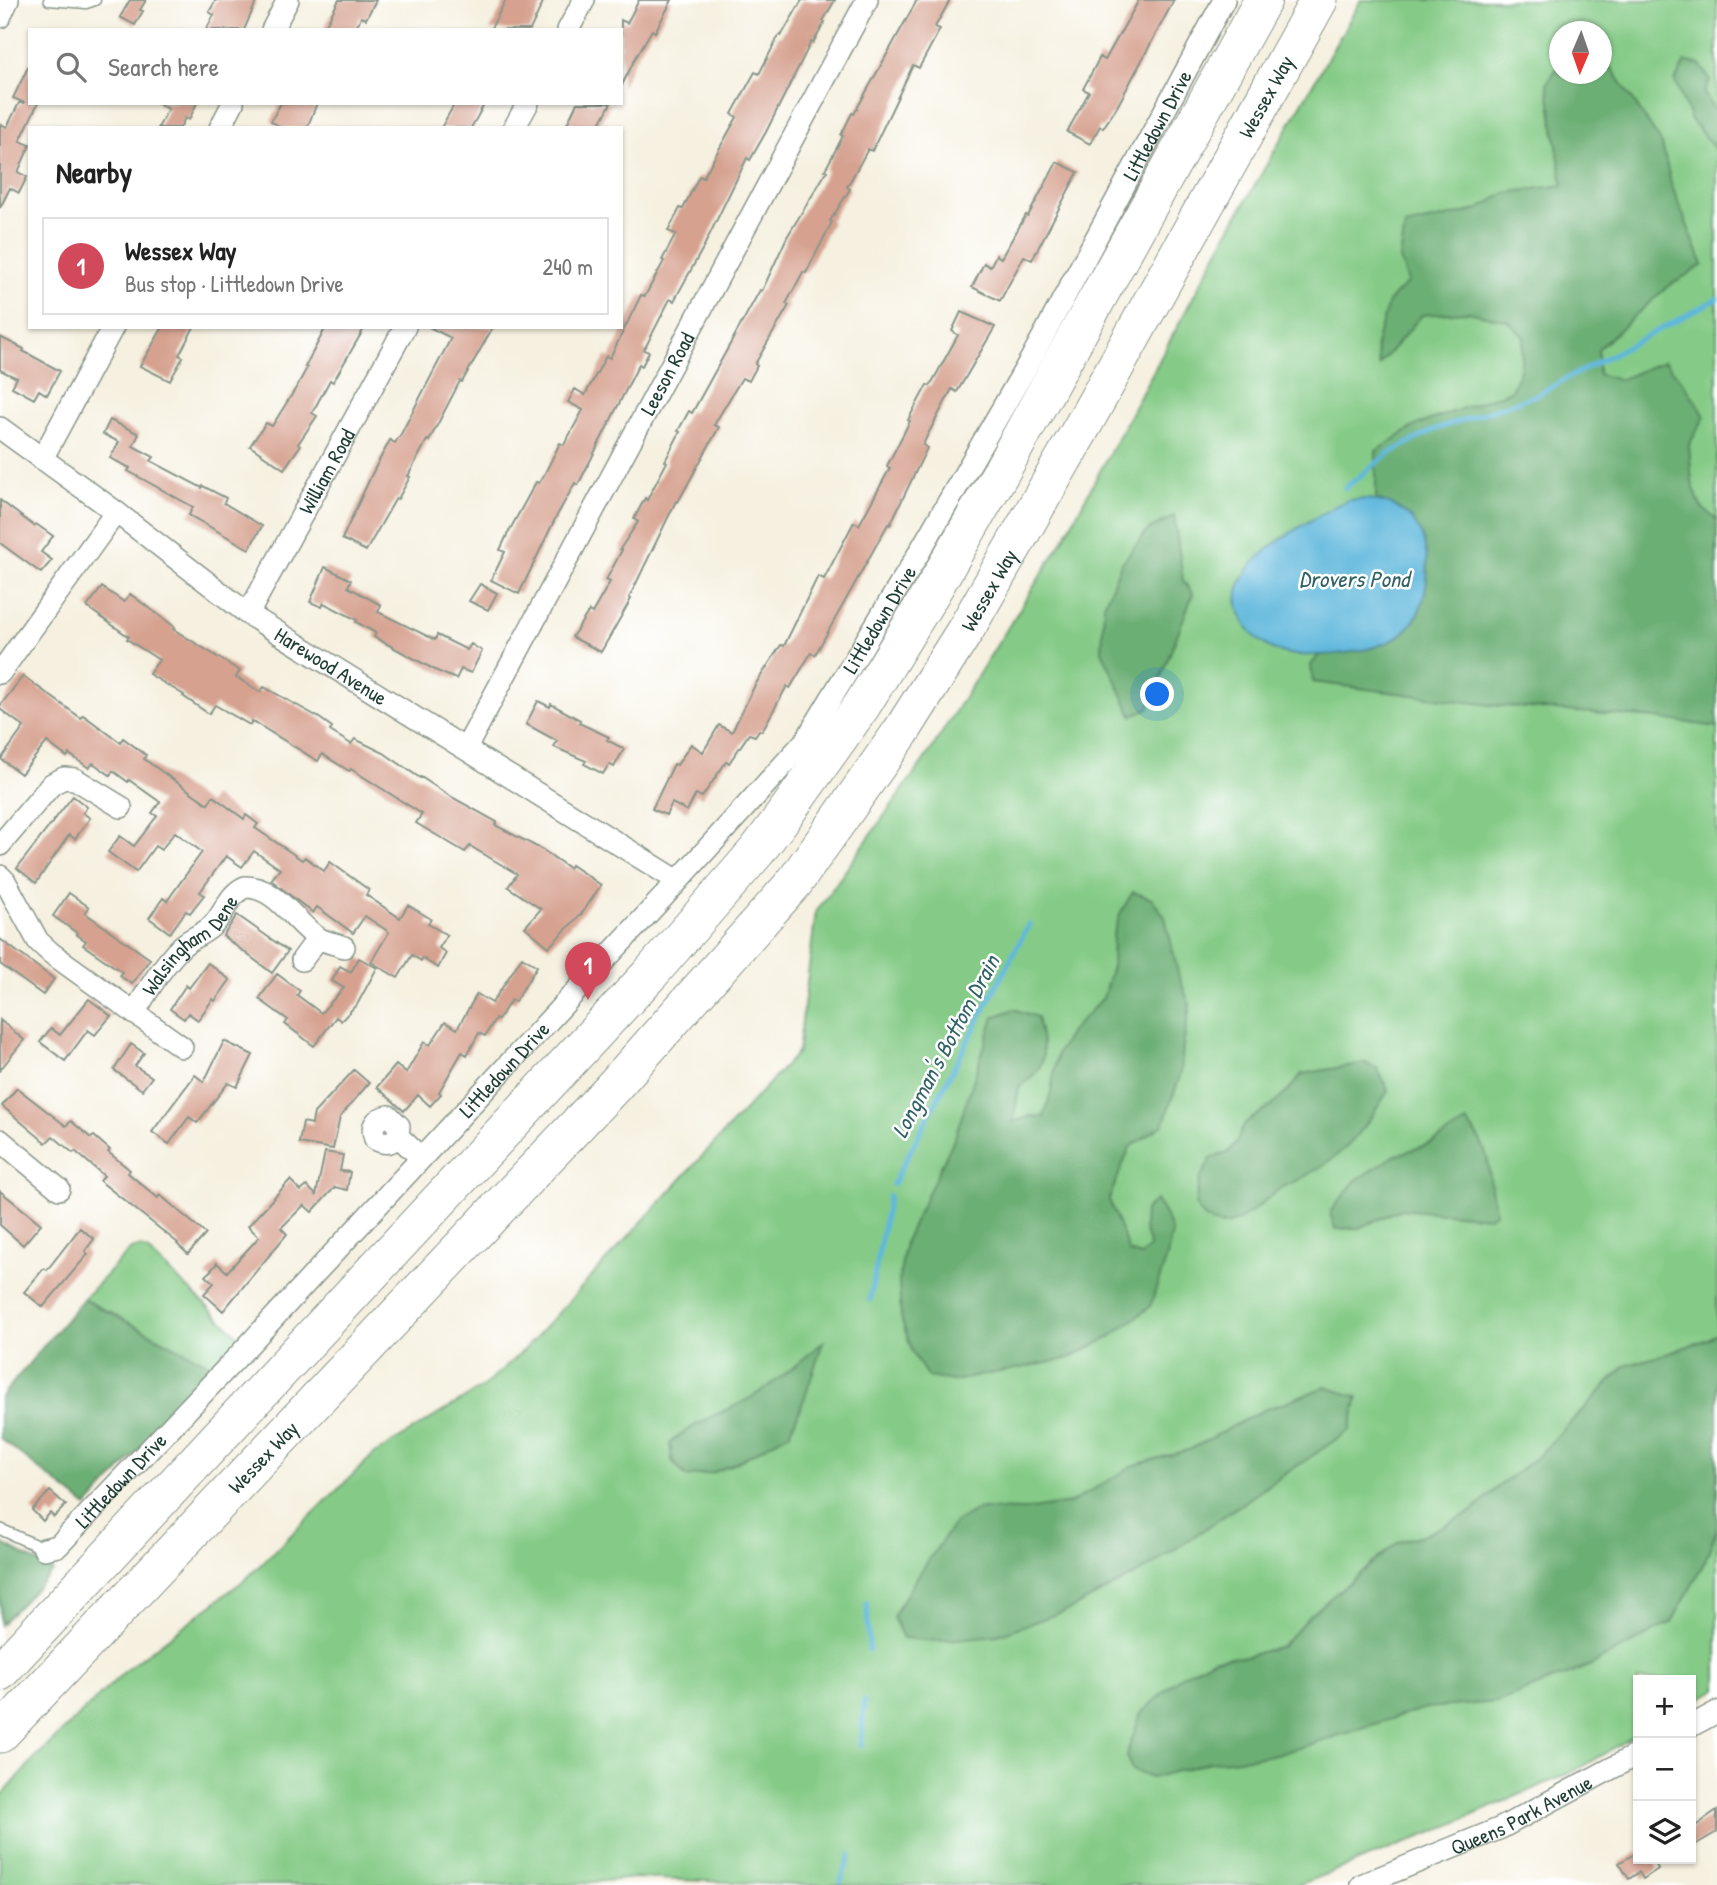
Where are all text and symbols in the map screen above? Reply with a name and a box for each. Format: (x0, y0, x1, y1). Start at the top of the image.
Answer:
north arrow (1549, 21, 1612, 84)
search box (28, 28, 623, 105)
icon: search (52, 48, 90, 86)
text: Search here (108, 49, 219, 84)
street label: Wessex Way (1231, 50, 1300, 143)
street label: Littledown Drive (1115, 65, 1198, 185)
text: Nearby (56, 152, 132, 192)
text: Wessex Way (125, 233, 237, 268)
text: 1 (77, 251, 85, 282)
text: 240 m (542, 251, 593, 282)
text: Bus stop · Littledown Drive (125, 268, 344, 299)
street label: Leeson Road (633, 327, 701, 420)
street label: William Road (291, 423, 361, 519)
street label: Wessex Way (953, 543, 1024, 636)
street label: Littledown Drive (835, 560, 923, 679)
water label: Drovers Pond (1299, 563, 1413, 594)
street label: Harewood Avenue (269, 620, 393, 712)
your location (1140, 677, 1174, 711)
street label: Walsingham Dene (134, 888, 244, 1001)
pin: 1 (565, 942, 611, 1000)
water label: Longman's Bottom Drain (884, 948, 1008, 1143)
street label: Littledown Drive (452, 1015, 556, 1124)
street label: Wessex Way (221, 1414, 304, 1499)
street label: Littledown Drive (68, 1426, 173, 1534)
map controls (1633, 1675, 1696, 1864)
button: + (1633, 1675, 1696, 1738)
button: − (1633, 1738, 1696, 1801)
street label: Queens Park Avenue (1446, 1767, 1597, 1862)
button: layers (1633, 1801, 1696, 1864)

